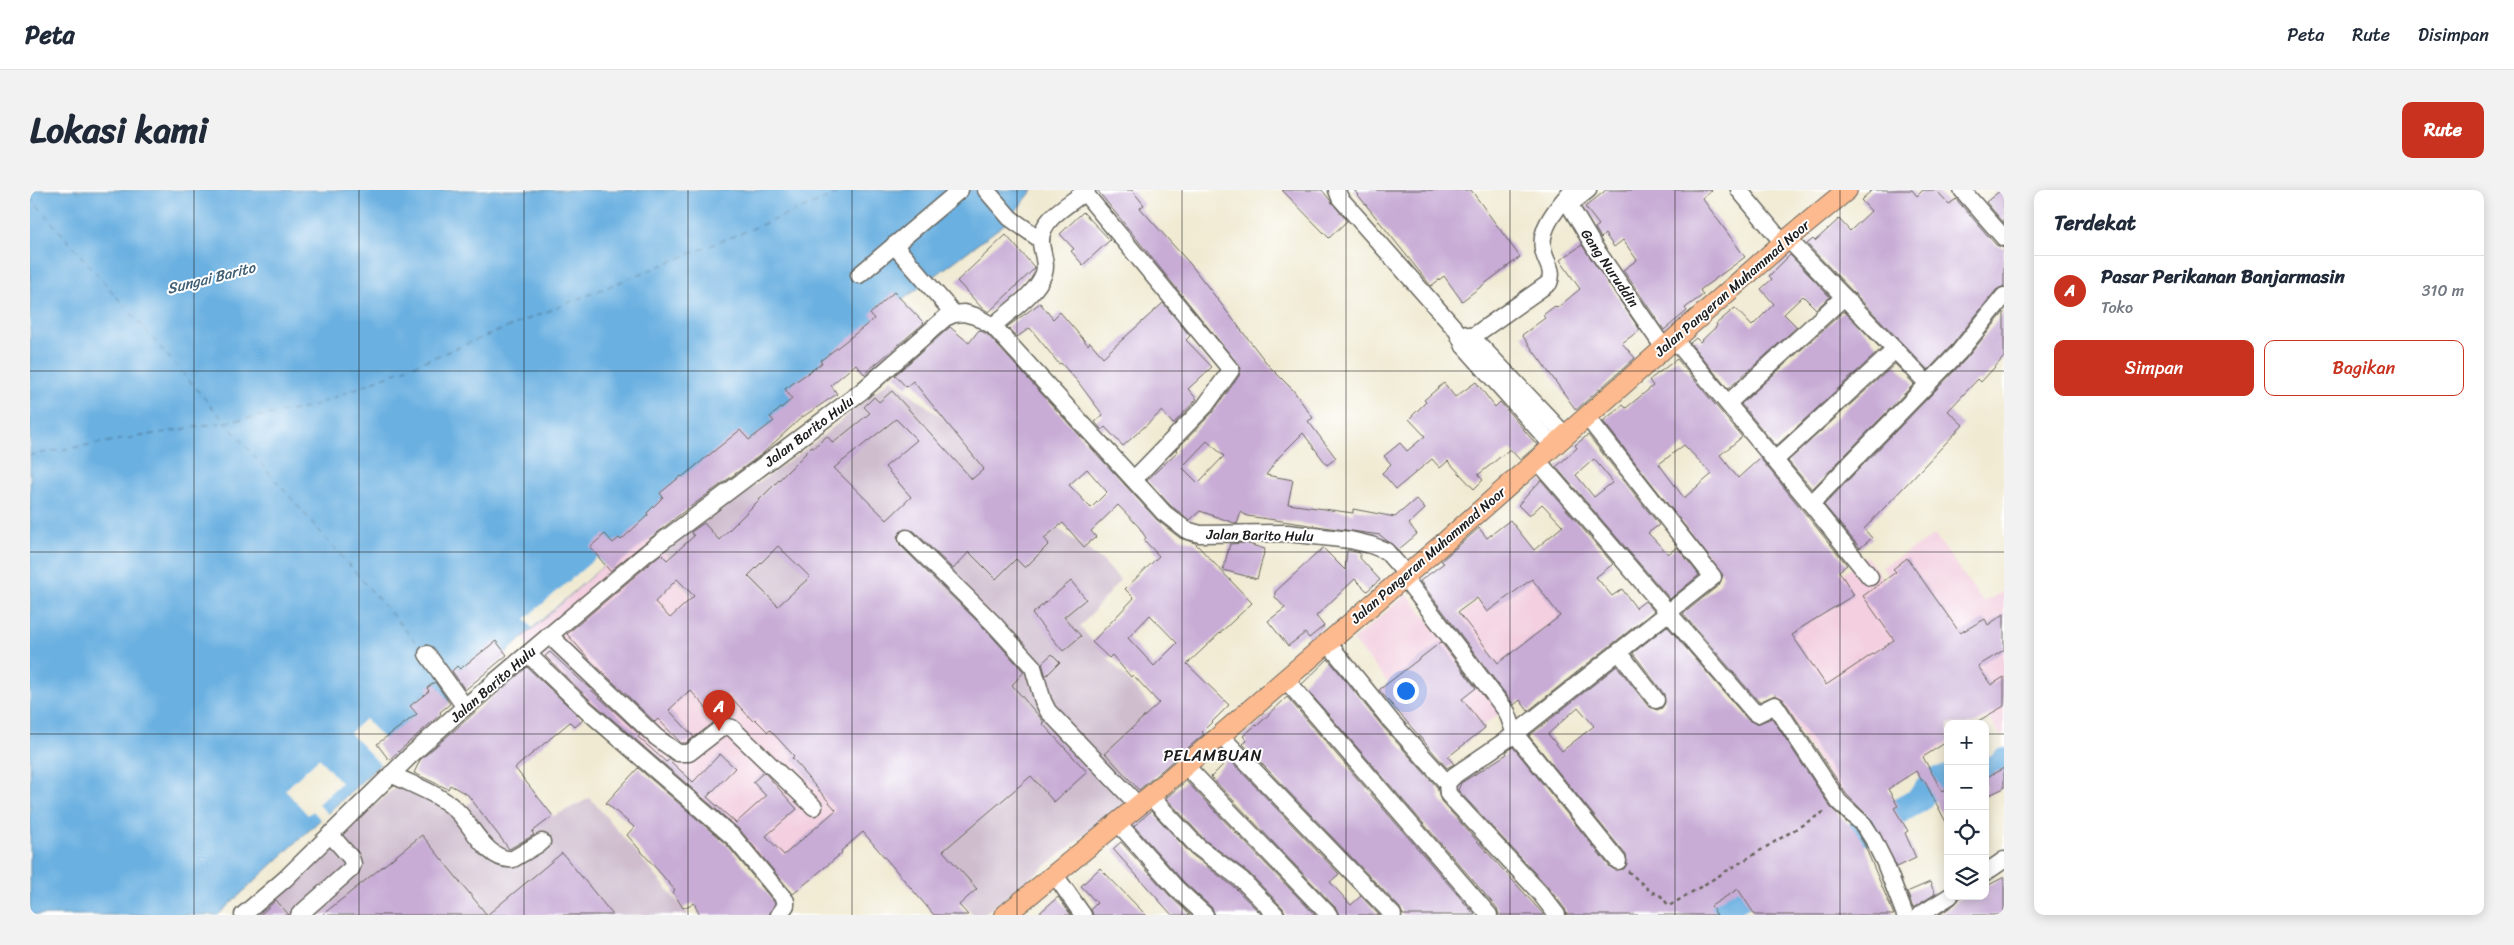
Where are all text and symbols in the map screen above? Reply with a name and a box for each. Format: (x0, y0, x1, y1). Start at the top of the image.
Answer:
text: Peta (25, 14, 74, 56)
text: Peta (2287, 19, 2324, 51)
text: Rute (2352, 19, 2390, 51)
text: Disimpan (2418, 19, 2489, 51)
text: Lokasi kami (30, 99, 208, 161)
button: Rute (2402, 102, 2484, 158)
text: Terdekat (2054, 204, 2136, 242)
street label: Jalan Pangeran Muhammad Noor (1648, 213, 1817, 364)
street label: Gang Nuruddin (1574, 224, 1646, 313)
water label: Sungai Barito (164, 254, 259, 301)
text: Pasar Perikanan Banjarmasin (2101, 260, 2345, 293)
text: A (2065, 276, 2075, 305)
text: 310 m (2422, 276, 2464, 305)
text: Toko (2101, 293, 2133, 322)
button: Simpan (2054, 340, 2254, 396)
button: Bagikan (2264, 340, 2464, 396)
street label: Jalan Barito Hulu (758, 389, 860, 474)
street label: Jalan Pangeran Muhammad Noor (1344, 480, 1513, 631)
street label: Jalan Barito Hulu (1205, 522, 1314, 549)
street label: Jalan Barito Hulu (444, 639, 542, 730)
your location (1393, 678, 1419, 704)
pin: A (703, 690, 735, 731)
map controls (1944, 720, 1989, 900)
button: + (1944, 720, 1989, 765)
district label: PELAMBUAN (1163, 741, 1263, 770)
button: − (1944, 765, 1989, 810)
button: locate (1944, 810, 1989, 855)
button: layers (1944, 855, 1989, 900)

